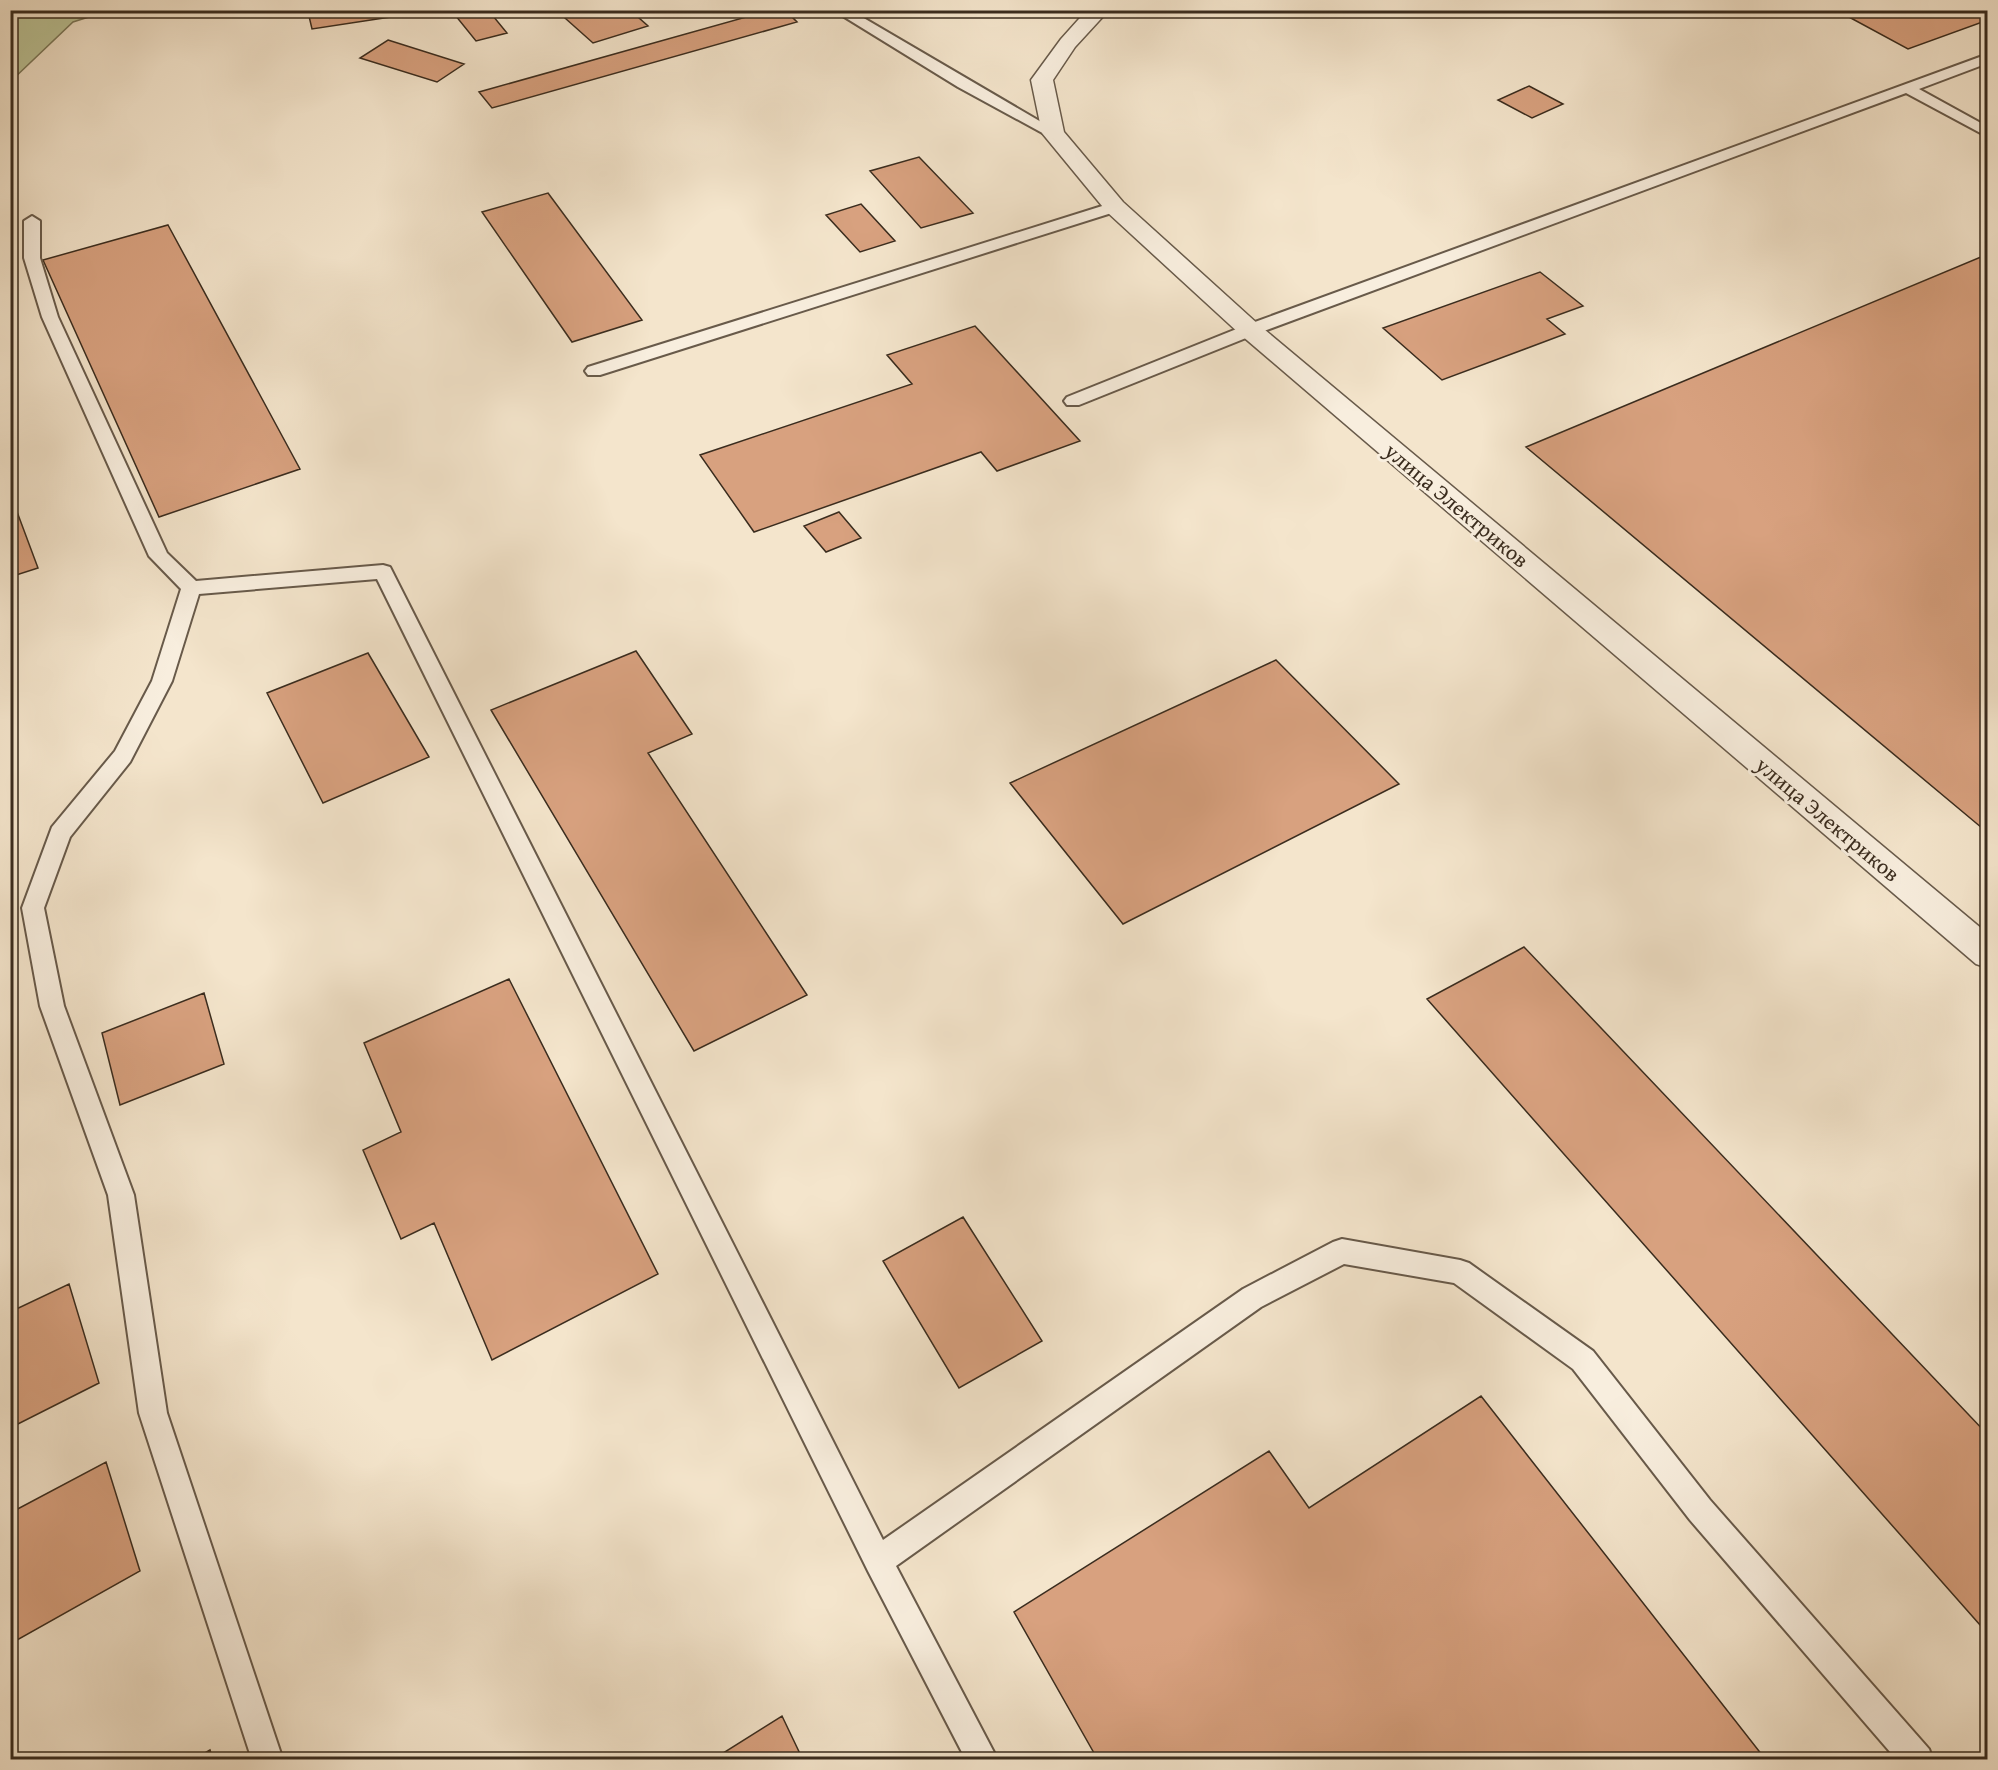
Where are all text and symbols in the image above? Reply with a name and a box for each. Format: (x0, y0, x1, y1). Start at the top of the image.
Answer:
street label: улица Электриков (1377, 434, 1536, 575)
street label: улица Электриков (1748, 748, 1907, 889)

